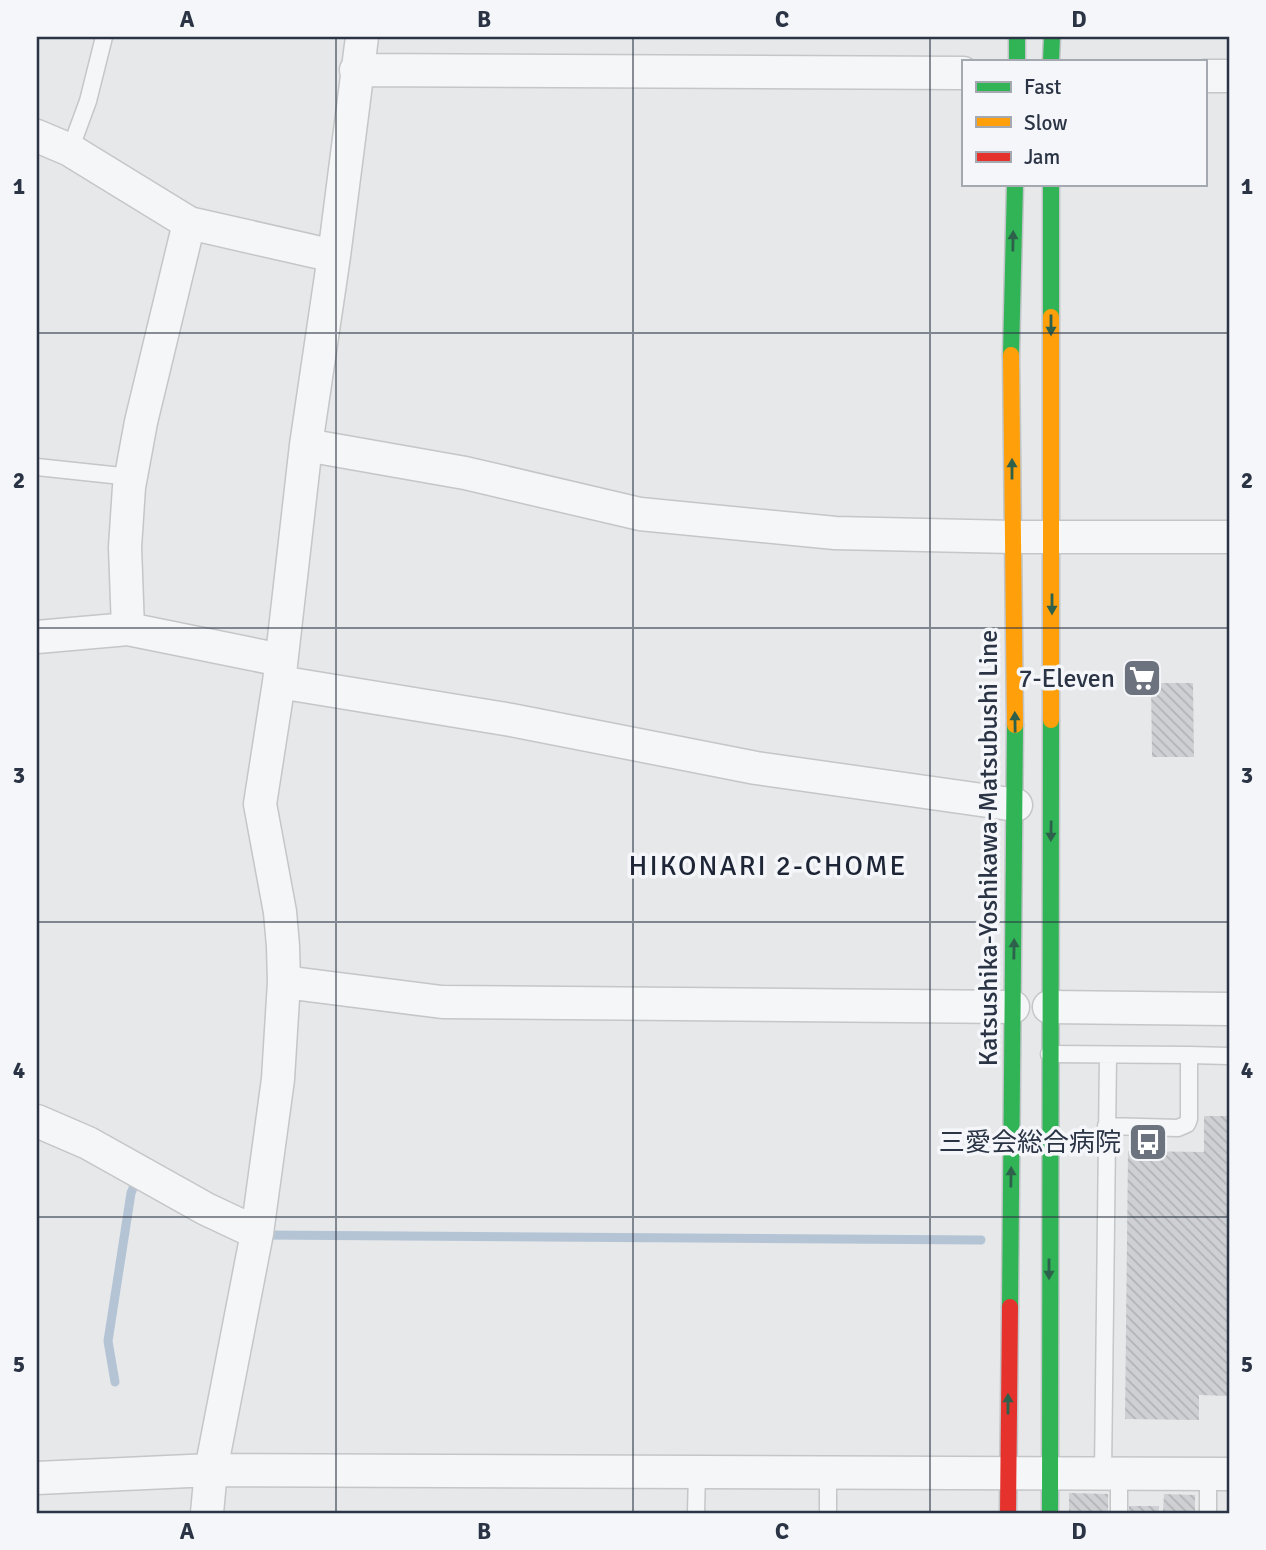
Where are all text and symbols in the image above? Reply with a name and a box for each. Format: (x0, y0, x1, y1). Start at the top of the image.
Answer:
text: A (180, 5, 195, 34)
text: B (477, 5, 491, 34)
text: C (775, 5, 789, 34)
text: D (1071, 5, 1087, 34)
legend (962, 60, 1206, 186)
text: Fast (1024, 74, 1061, 100)
text: Slow (1024, 110, 1068, 136)
text: Jam (1024, 144, 1060, 170)
text: 1 (13, 172, 25, 201)
text: 1 (1241, 172, 1253, 201)
one-way arrow (1008, 230, 1019, 252)
one-way arrow (1045, 315, 1057, 337)
one-way arrow (1006, 457, 1018, 479)
text: 2 (13, 466, 25, 495)
text: 2 (1241, 466, 1253, 495)
one-way arrow (1046, 593, 1058, 615)
street label: Katsushika-Yoshikawa-Matsubushi Line (973, 630, 1005, 1066)
supermarket icon: 7-Eleven (1121, 657, 1163, 699)
place label: 7-Eleven (1018, 663, 1115, 695)
one-way arrow (1009, 710, 1021, 732)
text: 3 (13, 761, 25, 790)
text: 3 (1241, 761, 1253, 790)
one-way arrow (1045, 820, 1057, 842)
district label: HIKONARI 2-CHOME (629, 849, 907, 883)
one-way arrow (1008, 938, 1020, 960)
text: 4 (13, 1056, 25, 1085)
text: 4 (1241, 1056, 1253, 1085)
bus stop icon: 三愛会総合病院 (1127, 1121, 1169, 1163)
place label: 三愛会総合病院 (939, 1127, 1121, 1159)
one-way arrow (1005, 1165, 1016, 1187)
one-way arrow (1043, 1259, 1055, 1281)
text: 5 (13, 1350, 25, 1379)
text: 5 (1241, 1350, 1253, 1379)
one-way arrow (1002, 1393, 1014, 1415)
text: A (180, 1517, 195, 1546)
text: B (477, 1517, 491, 1546)
text: C (775, 1517, 789, 1546)
text: D (1071, 1517, 1087, 1546)

